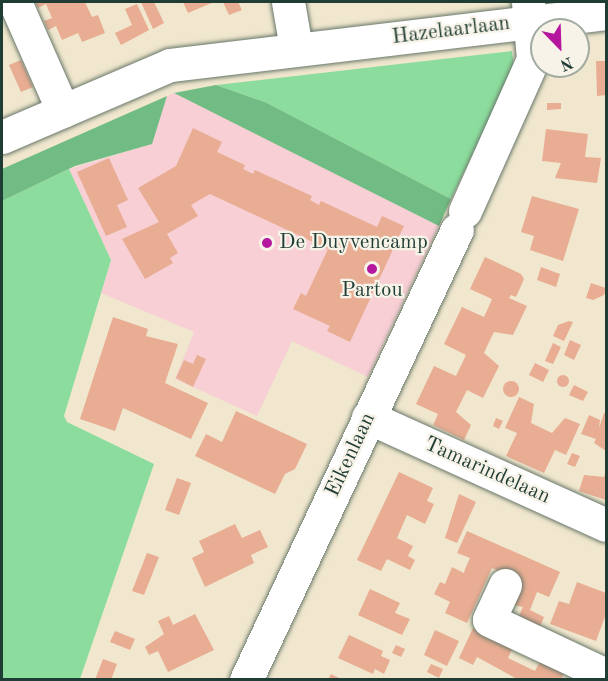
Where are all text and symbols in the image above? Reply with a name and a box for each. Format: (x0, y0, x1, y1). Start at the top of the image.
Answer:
street label: Hazelaarlaan (391, 11, 511, 51)
north arrow (530, 18, 590, 78)
text: N (558, 53, 575, 72)
place label: De Duyvencamp (279, 230, 428, 256)
marker: De Duyvencamp (260, 236, 274, 250)
marker: Partou (365, 262, 379, 276)
place label: Partou (341, 278, 403, 304)
street label: Eikenlaan (321, 409, 381, 501)
street label: Tamarindelaan (420, 432, 554, 510)

